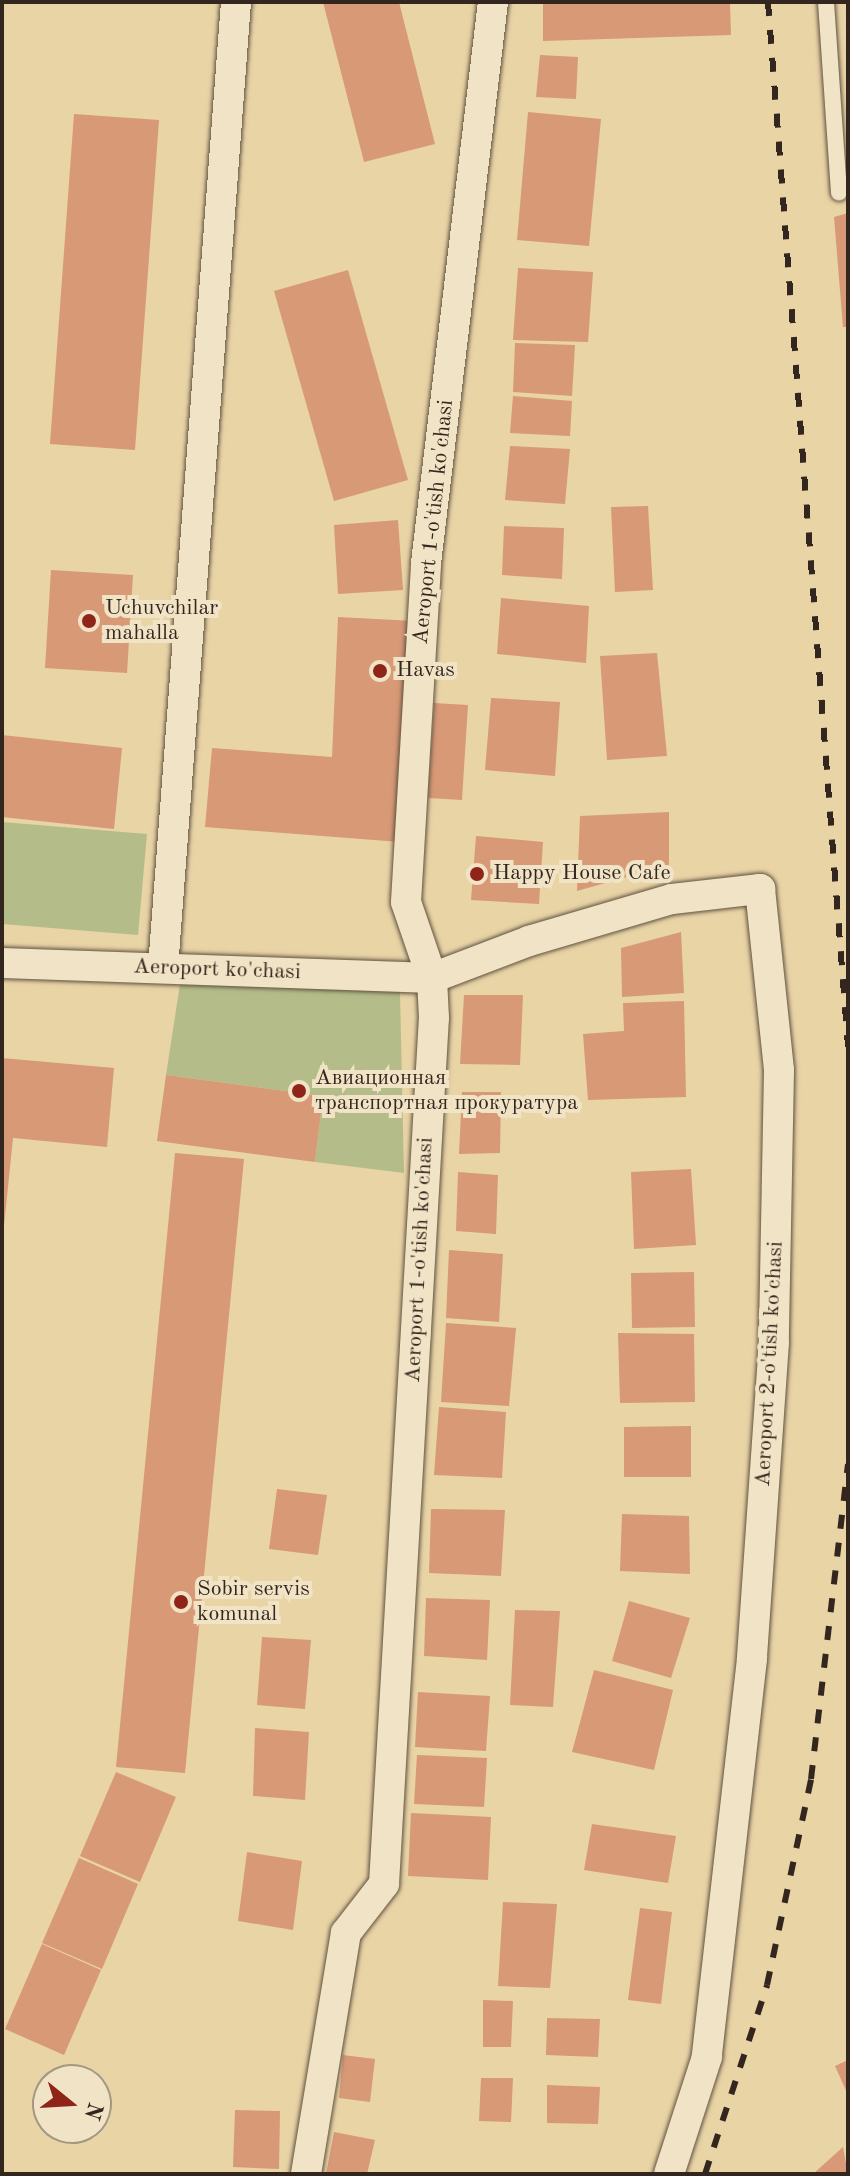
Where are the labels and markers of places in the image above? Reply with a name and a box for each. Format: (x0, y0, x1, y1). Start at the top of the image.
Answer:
place label: Uchuvchilar mahalla (105, 595, 218, 646)
marker: Uchuvchilar mahalla (80, 612, 98, 630)
place label: Havas (396, 658, 455, 684)
marker: Havas (371, 662, 389, 680)
place label: Happy House Cafe (493, 861, 671, 887)
marker: Happy House Cafe (468, 865, 486, 883)
place label: Авиационная транспортная прокуратура (315, 1065, 578, 1116)
marker: Авиационная транспортная прокуратура (290, 1082, 308, 1100)
place label: Sobir servis komunal (197, 1576, 310, 1628)
marker: Sobir servis komunal (172, 1593, 190, 1611)

